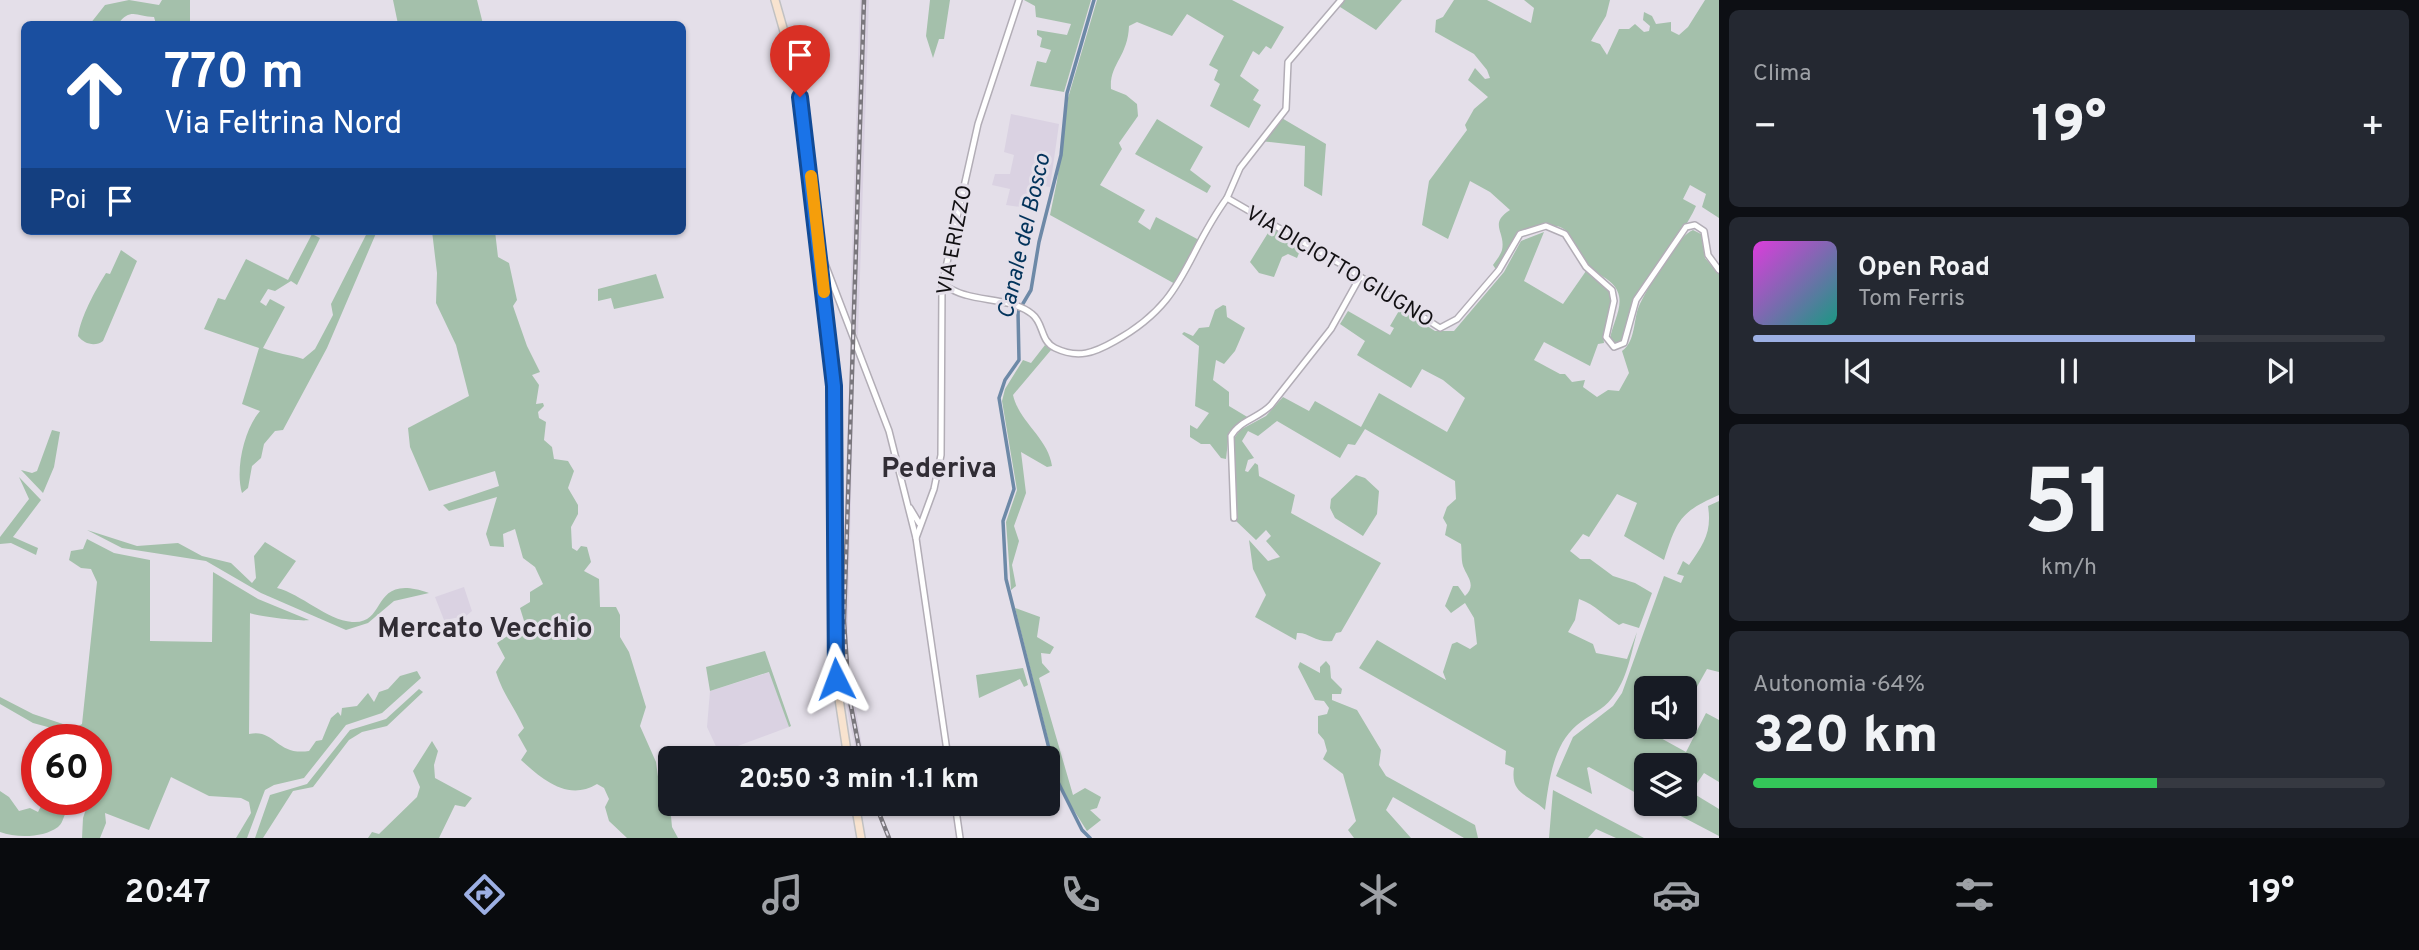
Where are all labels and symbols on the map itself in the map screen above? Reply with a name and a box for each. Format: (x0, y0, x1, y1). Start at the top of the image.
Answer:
pin (770, 25, 830, 97)
water label: Canale del Bosco (992, 150, 1059, 322)
street label: VIA ERIZZO (932, 183, 979, 298)
street label: VIA DICIOTTO GIUGNO (1240, 200, 1438, 334)
district label: Pederiva (881, 452, 997, 488)
district label: Mercato Vecchio (377, 612, 593, 648)
position arrow (799, 642, 873, 716)
speed limit sign: 60 (21, 724, 112, 815)

